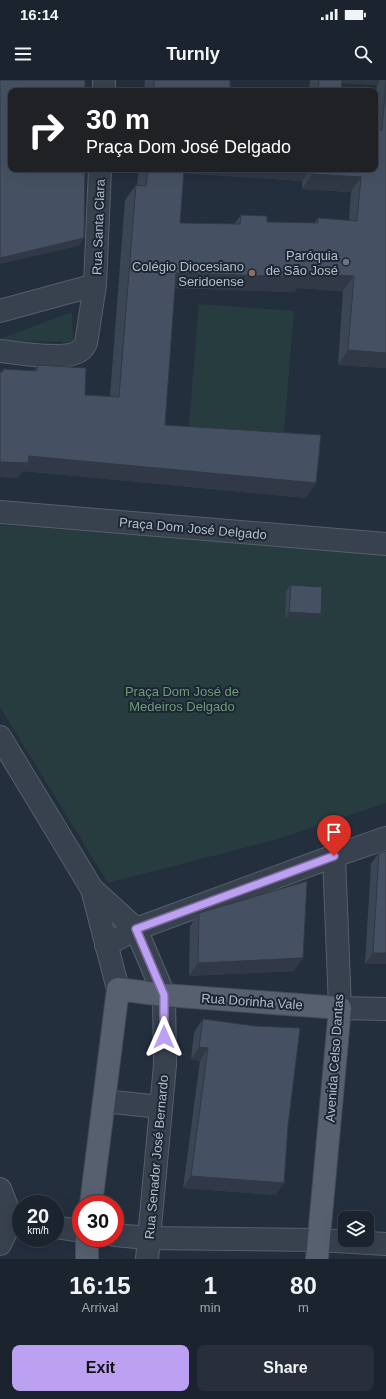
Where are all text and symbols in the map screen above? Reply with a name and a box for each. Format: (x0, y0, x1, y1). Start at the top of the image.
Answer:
text: 16:14 (20, 6, 58, 23)
icon: menu (12, 43, 34, 65)
icon: search (352, 43, 374, 65)
text: Turnly (166, 44, 220, 64)
icon: right (20, 104, 72, 156)
text: 30 m (86, 104, 150, 135)
text: Praça Dom José Delgado (86, 137, 291, 157)
street label: Rua Santa Clara (89, 178, 108, 275)
place label: Paróquia de São José (266, 248, 339, 278)
marker: Paróquia de São José (341, 257, 351, 267)
place label: Colégio Diocesiano Seridoense (132, 259, 244, 289)
marker: Colégio Diocesiano Seridoense (247, 268, 257, 278)
street label: Praça Dom José Delgado (119, 515, 267, 542)
park label: Praça Dom José de Medeiros Delgado (125, 684, 239, 714)
pin (317, 815, 351, 856)
icon: arrive (323, 821, 345, 843)
street label: Rua Dorinha Vale (201, 990, 303, 1013)
street label: Avenida Celso Dantas (323, 993, 346, 1123)
position arrow (143, 1016, 185, 1058)
street label: Rua Senador José Bernardo (142, 1074, 171, 1240)
speed limit sign: 30 (72, 1195, 124, 1247)
text: 20 (27, 1205, 49, 1227)
map controls (338, 1211, 374, 1247)
button: layers (338, 1211, 374, 1247)
text: km/h (27, 1225, 49, 1236)
text: 16:15 (69, 1272, 131, 1299)
text: 1 (204, 1272, 217, 1299)
text: 80 (290, 1272, 317, 1299)
text: Arrival (82, 1300, 118, 1315)
text: min (200, 1300, 221, 1315)
text: m (298, 1300, 309, 1315)
button: Exit (12, 1345, 189, 1391)
button: Share (197, 1345, 374, 1391)

